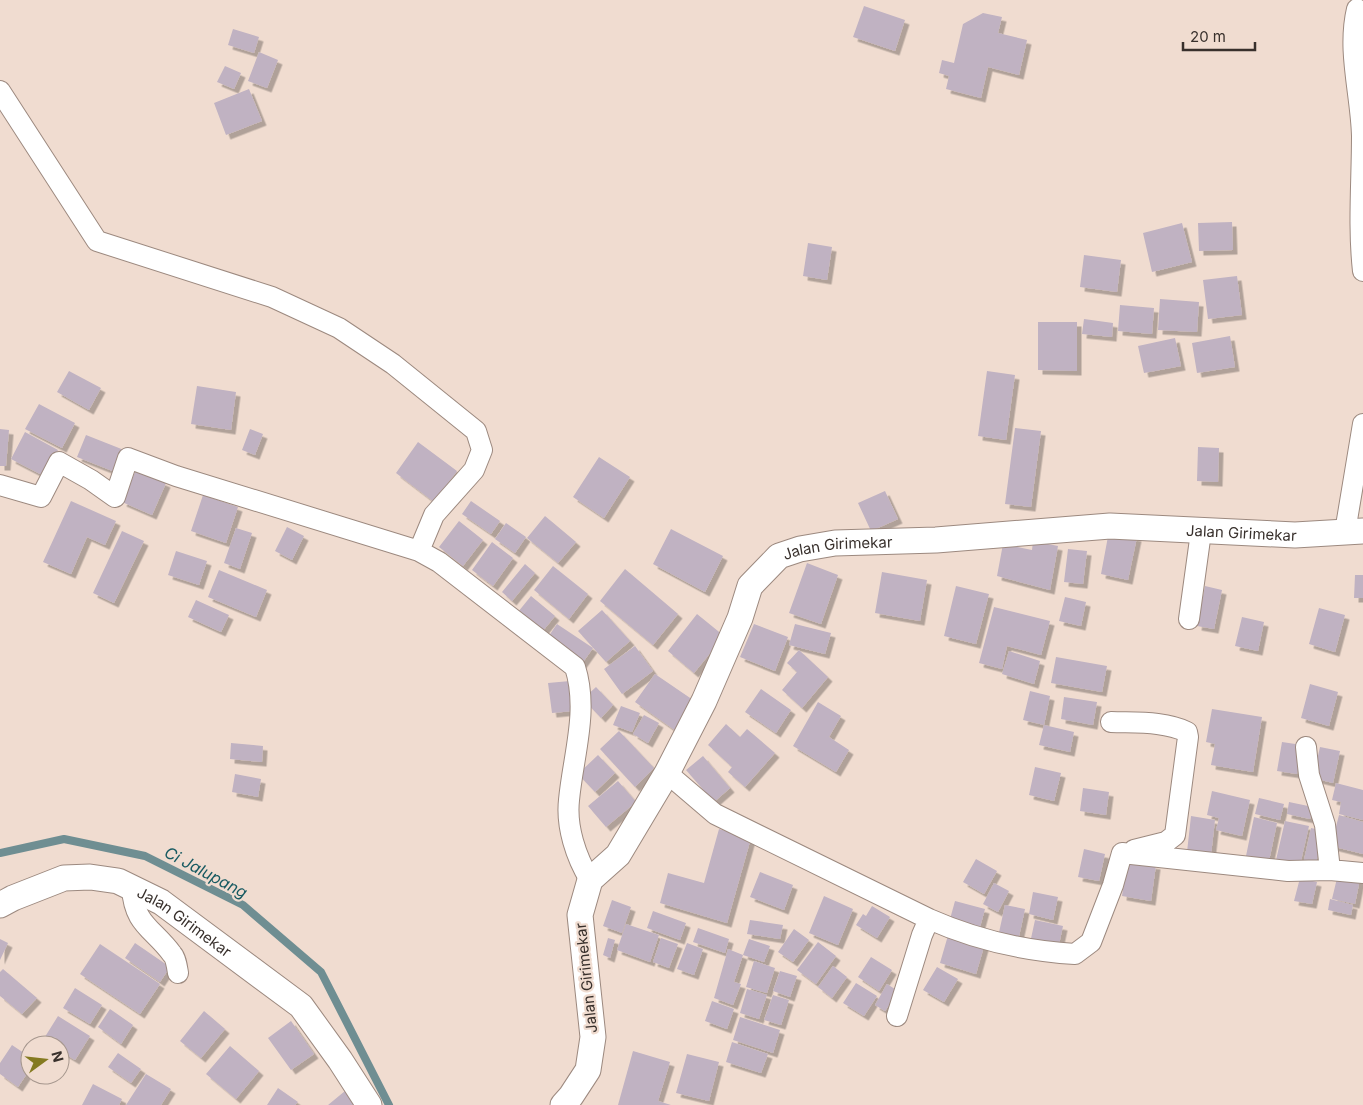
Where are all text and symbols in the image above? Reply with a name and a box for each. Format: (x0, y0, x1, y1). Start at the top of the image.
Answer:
scale bar (1183, 20, 1256, 52)
text: 20 m (1190, 27, 1226, 46)
street label: Jalan Girimekar (1186, 520, 1297, 545)
street label: Jalan Girimekar (780, 532, 893, 564)
water label: Ci Jalupang (161, 842, 251, 902)
street label: Jalan Girimekar (134, 882, 236, 961)
street label: Jalan Girimekar (571, 922, 601, 1034)
north arrow (20, 1035, 70, 1085)
text: N (48, 1049, 68, 1064)

